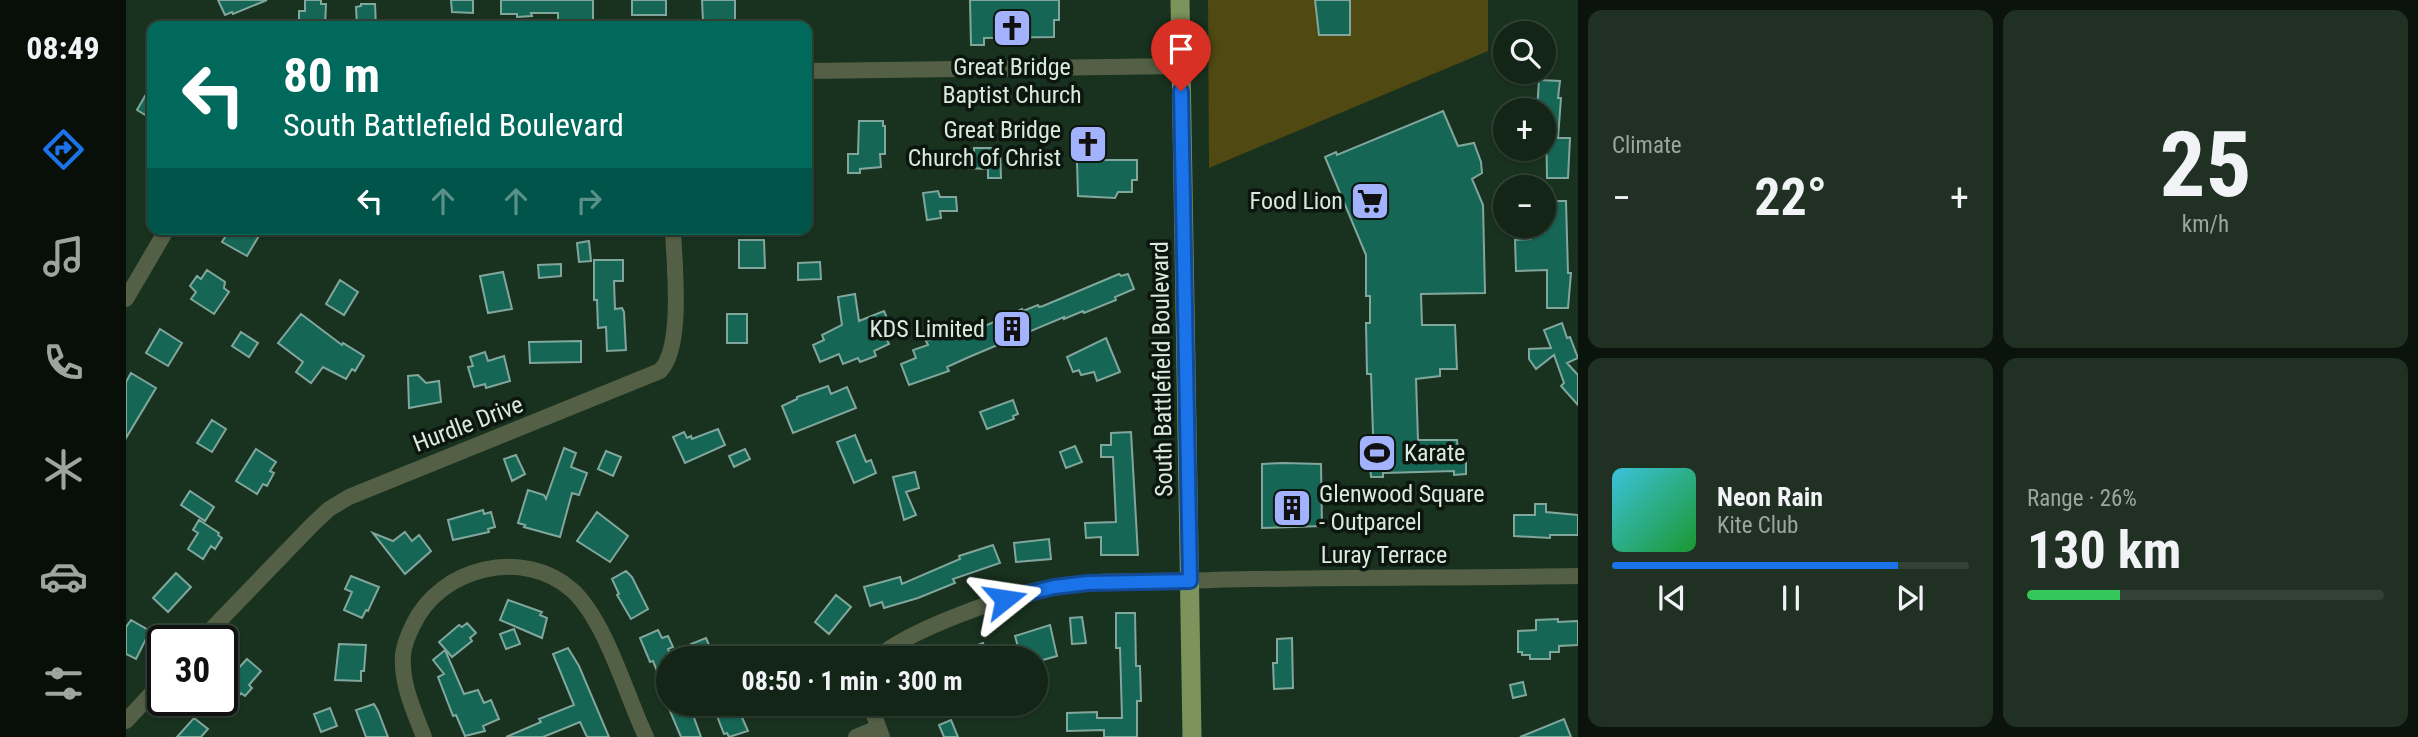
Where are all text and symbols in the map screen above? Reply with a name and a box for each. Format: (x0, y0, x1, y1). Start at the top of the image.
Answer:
church icon: Great Bridge Baptist Church (991, 7, 1033, 49)
pin (1151, 19, 1211, 91)
map controls (1493, 21, 1556, 238)
button: search (1493, 21, 1556, 84)
text: 08:49 (26, 29, 100, 67)
icon: arrive (1162, 30, 1200, 68)
text: 80 m (283, 47, 380, 104)
icon: left (168, 49, 259, 140)
place label: Great Bridge Baptist Church (942, 53, 1082, 109)
button: + (1493, 98, 1556, 161)
text: South Battlefield Boulevard (283, 106, 624, 144)
text: 25 (2160, 112, 2251, 218)
place label: Great Bridge Church of Christ (908, 116, 1061, 172)
church icon: Great Bridge Church of Christ (1067, 123, 1109, 165)
icon: directions (39, 125, 88, 174)
text: Climate (1612, 132, 1682, 159)
text: 22° (1754, 167, 1827, 228)
button: − (1493, 175, 1556, 238)
text: − (1612, 176, 1631, 220)
text: + (1950, 176, 1969, 220)
supermarket icon: Food Lion (1349, 180, 1391, 222)
icon: left (351, 182, 389, 220)
icon: ahead (424, 182, 462, 220)
icon: ahead (497, 182, 535, 220)
icon: right (570, 182, 608, 220)
place label: Food Lion (1250, 187, 1343, 215)
text: km/h (2182, 211, 2229, 238)
icon: music (39, 232, 88, 281)
street label: South Battlefield Boulevard (1146, 241, 1178, 497)
building icon: KDS Limited (991, 308, 1033, 350)
place label: KDS Limited (870, 315, 985, 343)
icon: phone (39, 338, 88, 387)
street label: Hurdle Drive (409, 390, 527, 458)
sports icon: Karate (1356, 432, 1398, 474)
place label: Karate (1404, 439, 1465, 467)
icon: climate (39, 445, 88, 494)
place label: Glenwood Square - Outparcel (1319, 480, 1485, 536)
text: Neon Rain (1717, 482, 1823, 512)
text: Range · 26% (2027, 485, 2137, 512)
building icon: Glenwood Square - Outparcel (1271, 487, 1313, 529)
text: Kite Club (1717, 512, 1798, 539)
text: 130 km (2027, 520, 2181, 581)
street label: Luray Terrace (1321, 541, 1447, 569)
icon: car (39, 552, 88, 601)
position arrow (968, 562, 1042, 636)
icon: previous (1653, 579, 1691, 617)
icon: pause (1772, 579, 1810, 617)
icon: next (1891, 579, 1929, 617)
speed limit sign: 30 (147, 625, 238, 716)
icon: filters (39, 659, 88, 708)
text: 08:50 · 1 min · 300 m (742, 666, 962, 696)

